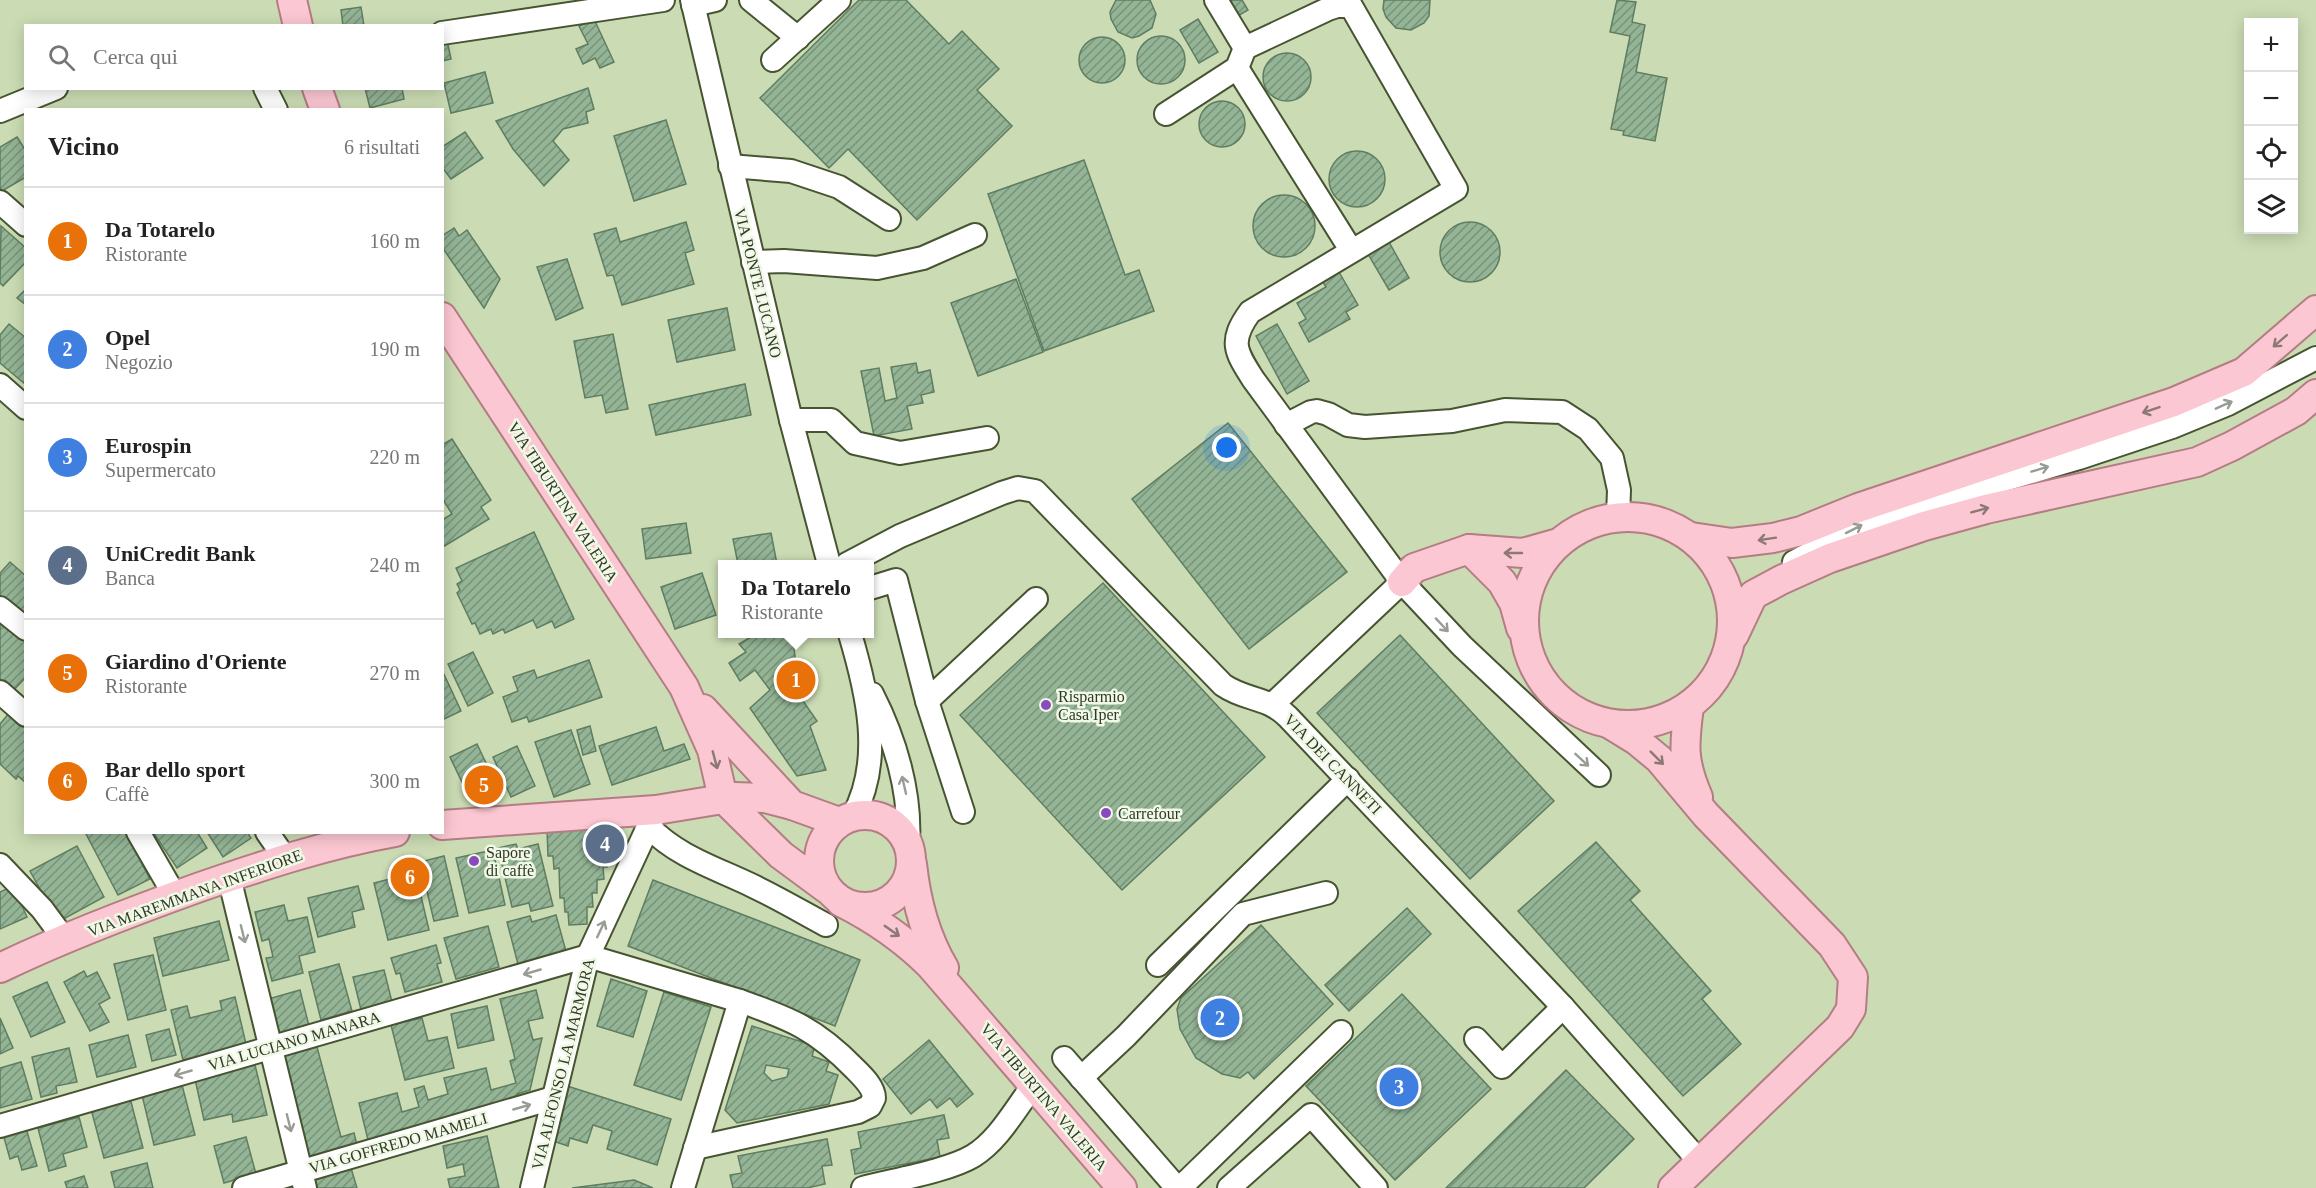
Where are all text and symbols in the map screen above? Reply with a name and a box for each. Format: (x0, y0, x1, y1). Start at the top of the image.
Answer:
map controls (2244, 18, 2298, 234)
button: + (2244, 18, 2298, 72)
search box (24, 24, 444, 90)
icon: search (45, 41, 78, 74)
text: Cerca qui (93, 44, 178, 69)
button: − (2244, 72, 2298, 126)
button: locate (2244, 126, 2298, 180)
text: Vicino (48, 132, 119, 161)
text: 6 risultati (344, 136, 420, 158)
button: layers (2244, 180, 2298, 234)
street label: VIA PONTE LUCANO (731, 206, 785, 360)
text: Da Totarelo (105, 217, 215, 242)
text: 1 (63, 230, 73, 252)
text: 160 m (369, 230, 420, 252)
text: Ristorante (105, 243, 187, 265)
text: Opel (105, 325, 150, 350)
one-way arrow (2273, 334, 2288, 348)
text: 2 (63, 338, 73, 360)
text: 190 m (369, 338, 420, 360)
text: Negozio (105, 351, 173, 373)
one-way arrow (2214, 399, 2232, 410)
one-way arrow (2142, 406, 2161, 417)
street label: VIA TIBURTINA VALERIA (505, 419, 621, 586)
text: Eurospin (105, 433, 191, 458)
your location (1212, 433, 1241, 462)
text: 3 (63, 446, 73, 468)
text: 220 m (369, 446, 420, 468)
text: Supermercato (105, 459, 216, 481)
one-way arrow (2030, 463, 2049, 474)
one-way arrow (1971, 504, 1990, 516)
one-way arrow (1845, 523, 1863, 535)
one-way arrow (1758, 534, 1778, 545)
text: UniCredit Bank (105, 541, 256, 566)
one-way arrow (1503, 547, 1523, 559)
text: 4 (63, 554, 73, 576)
text: 240 m (369, 554, 420, 576)
popup (718, 560, 874, 638)
text: Banca (105, 567, 155, 589)
text: Da Totarelo (741, 575, 851, 600)
text: Ristorante (741, 601, 823, 623)
one-way arrow (1435, 617, 1449, 632)
text: Giardino d'Oriente (105, 649, 287, 674)
pin: 1 (776, 658, 816, 702)
text: 5 (63, 662, 73, 684)
text: 270 m (369, 662, 420, 684)
text: Ristorante (105, 675, 187, 697)
place label: Risparmio Casa Iper (1058, 688, 1125, 724)
marker: Risparmio Casa Iper (1039, 698, 1053, 712)
street label: VIA DEI CANNETI (1281, 710, 1385, 818)
one-way arrow (709, 751, 721, 770)
one-way arrow (1650, 751, 1664, 766)
one-way arrow (1575, 753, 1590, 767)
text: Bar dello sport (105, 757, 245, 782)
pin: 5 (464, 762, 504, 808)
text: 6 (63, 770, 73, 792)
text: 300 m (369, 770, 420, 792)
one-way arrow (897, 776, 909, 795)
text: Caffè (105, 783, 149, 805)
place label: Carrefour (1118, 805, 1181, 822)
marker: Carrefour (1099, 806, 1113, 820)
pin: 4 (586, 822, 624, 866)
place label: Sapore di caffè (486, 844, 534, 879)
street label: VIA MAREMMANA INFERIORE (85, 846, 305, 940)
pin: 6 (390, 854, 430, 900)
marker: Sapore di caffè (467, 854, 481, 868)
one-way arrow (595, 921, 607, 939)
one-way arrow (238, 924, 250, 943)
one-way arrow (883, 925, 899, 937)
street label: VIA ALFONSO LA MARMORA (528, 956, 598, 1172)
one-way arrow (523, 967, 542, 979)
pin: 2 (1200, 996, 1240, 1040)
street label: VIA LUCIANO MANARA (206, 1008, 383, 1074)
street label: VIA TIBURTINA VALERIA (977, 1020, 1111, 1175)
pin: 3 (1380, 1064, 1418, 1110)
one-way arrow (174, 1068, 193, 1079)
one-way arrow (512, 1101, 531, 1112)
street label: VIA GOFFREDO MAMELI (307, 1109, 489, 1177)
one-way arrow (284, 1114, 296, 1133)

